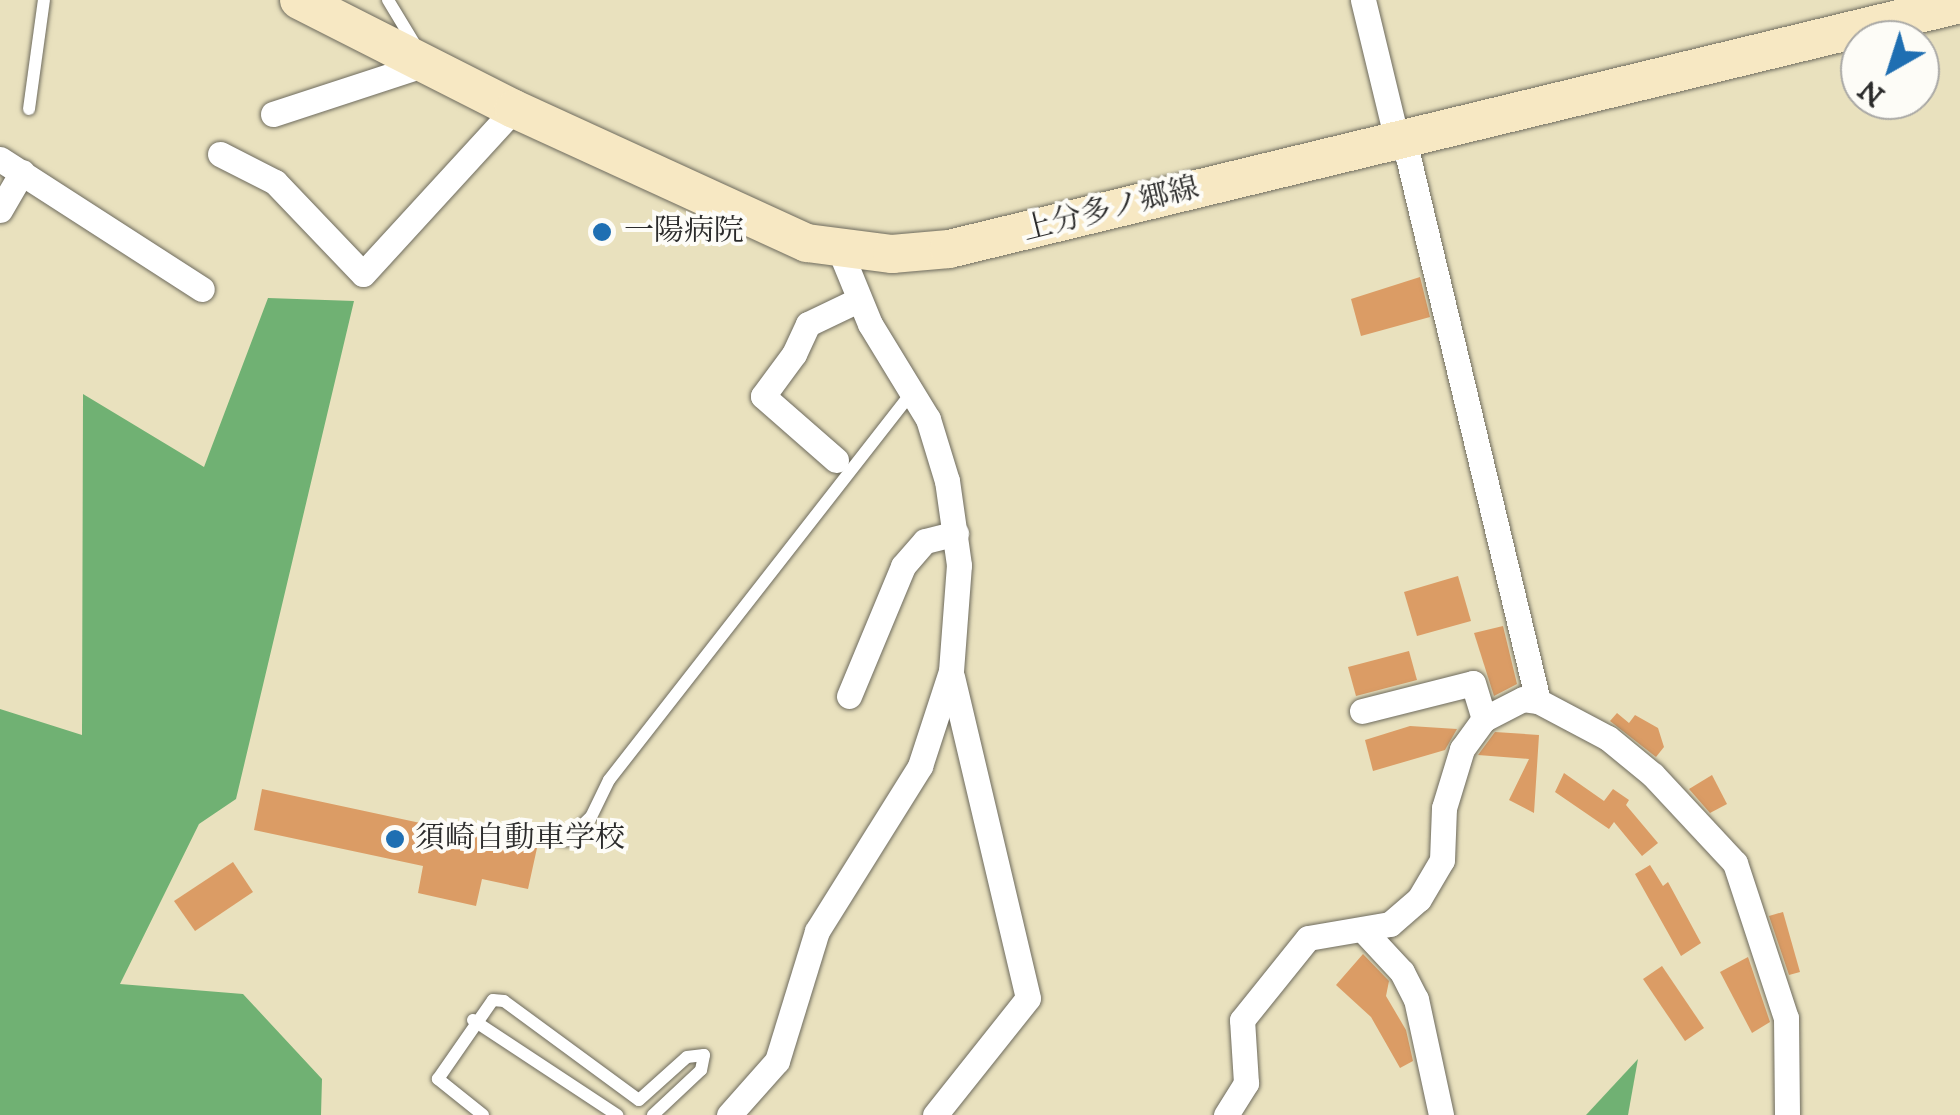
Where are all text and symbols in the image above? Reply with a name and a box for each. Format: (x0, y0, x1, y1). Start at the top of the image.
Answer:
north arrow (1840, 20, 1940, 120)
text: N (1852, 71, 1892, 113)
street label: 上分多ノ郷線 (1019, 171, 1203, 249)
place label: 一陽病院 (624, 214, 744, 250)
marker: 一陽病院 (589, 219, 615, 245)
place label: 須崎自動車学校 (415, 821, 625, 857)
marker: 須崎自動車学校 (384, 828, 406, 850)

